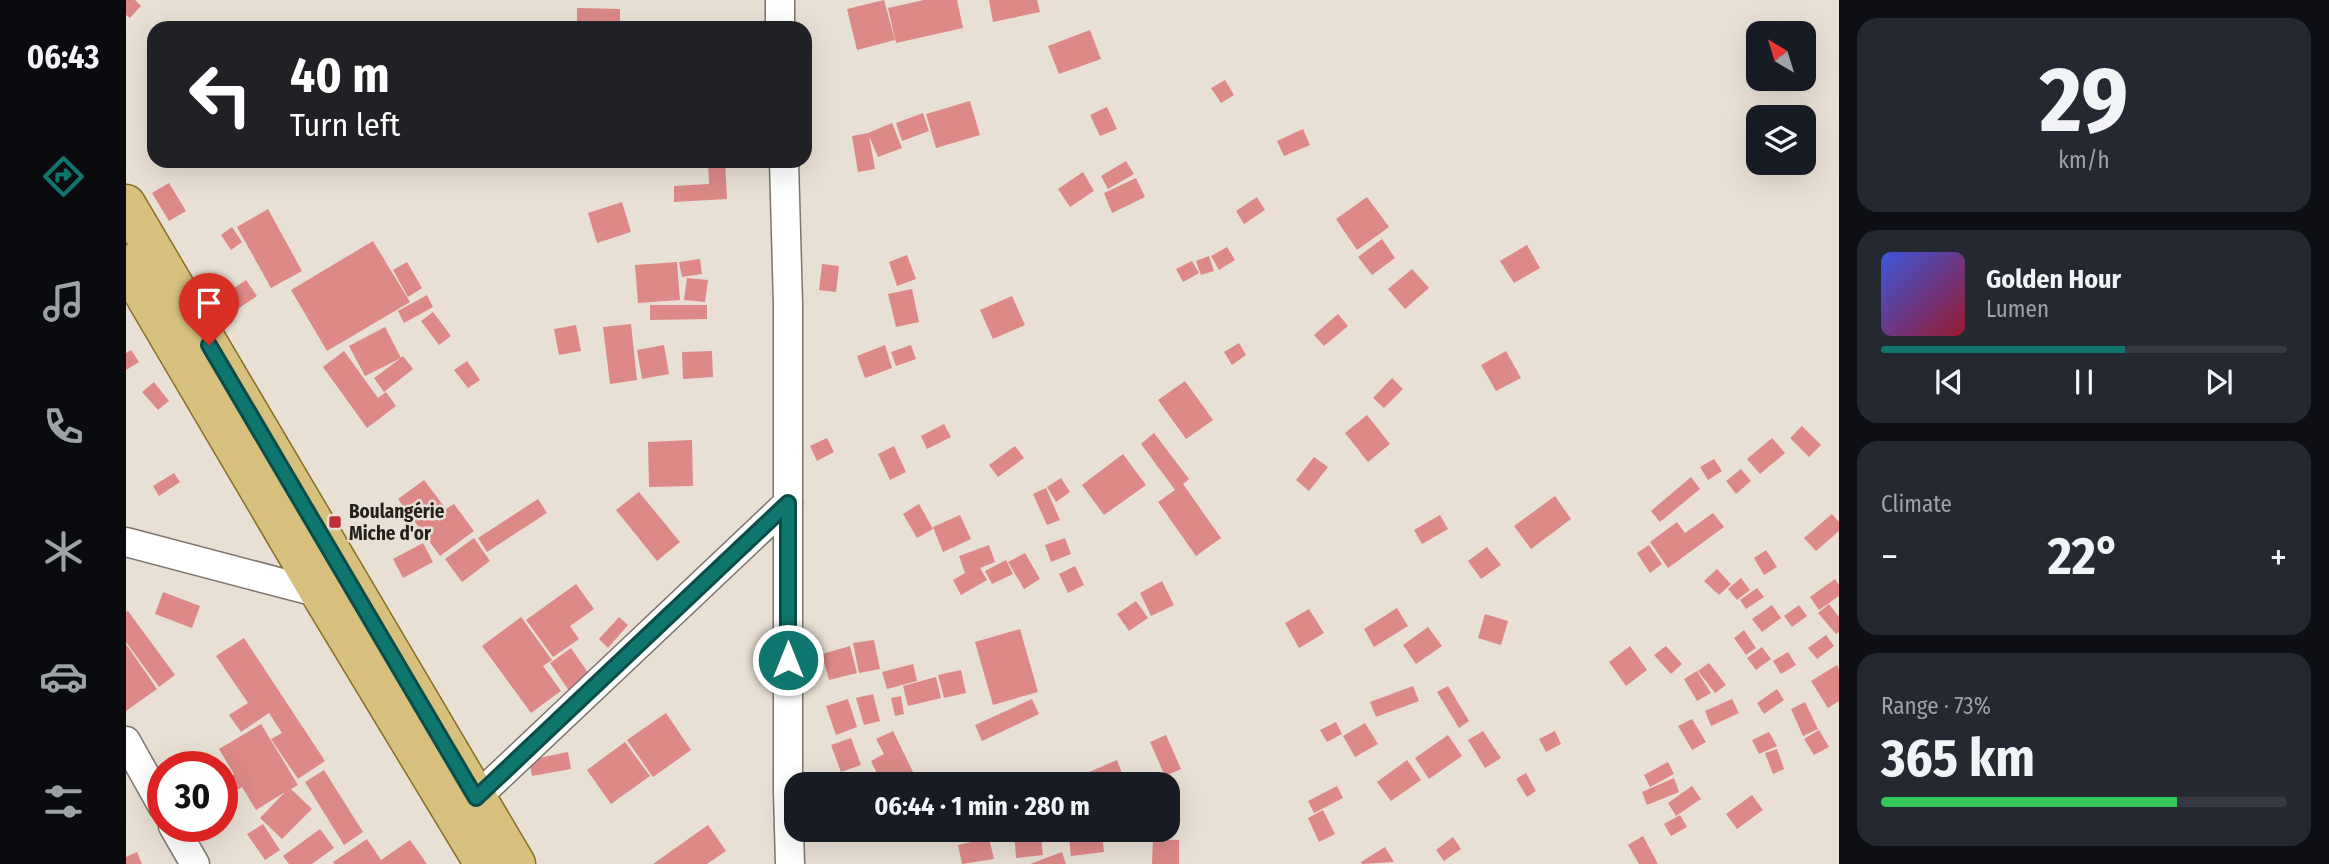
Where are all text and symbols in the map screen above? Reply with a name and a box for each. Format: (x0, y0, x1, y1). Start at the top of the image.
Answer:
north arrow (1746, 21, 1816, 91)
map controls (1746, 21, 1816, 175)
text: 06:43 (27, 38, 99, 76)
text: 40 m (290, 46, 390, 105)
text: 29 (2040, 46, 2128, 155)
icon: left (175, 49, 266, 140)
button: layers (1746, 105, 1816, 175)
text: Turn left (290, 106, 400, 144)
text: km/h (2058, 146, 2110, 174)
icon: directions (39, 152, 88, 201)
text: Golden Hour (1986, 264, 2121, 295)
pin (179, 273, 239, 345)
icon: music (39, 277, 88, 326)
icon: arrive (190, 284, 228, 322)
text: Lumen (1986, 295, 2049, 323)
icon: previous (1930, 363, 1968, 401)
icon: pause (2065, 363, 2103, 401)
icon: next (2200, 363, 2238, 401)
icon: phone (39, 402, 88, 451)
text: Climate (1881, 490, 1952, 518)
place label: Boulangérie Miche d'or (349, 500, 445, 545)
marker: Boulangérie Miche d'or (327, 514, 343, 530)
text: 22° (2048, 525, 2120, 588)
icon: climate (39, 527, 88, 576)
text: − (1881, 534, 1898, 580)
text: + (2270, 534, 2287, 580)
position arrow (751, 623, 825, 697)
icon: car (39, 652, 88, 701)
text: Range · 73% (1881, 692, 1991, 720)
text: 365 km (1881, 727, 2035, 790)
speed limit sign: 30 (147, 751, 238, 842)
icon: filters (39, 777, 88, 826)
text: 06:44 · 1 min · 280 m (874, 791, 1090, 822)

